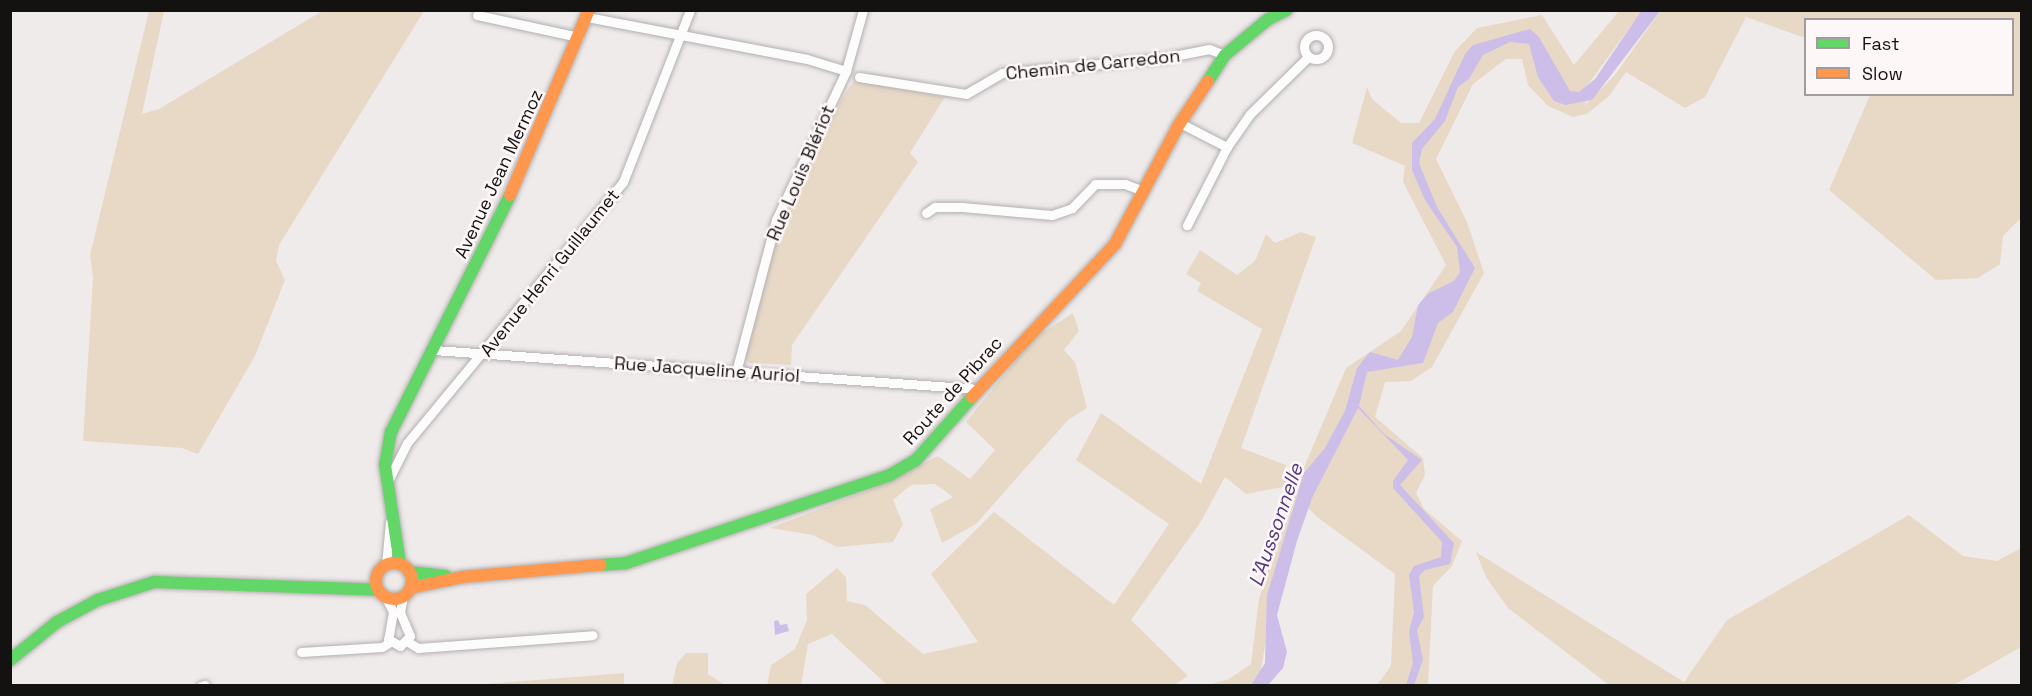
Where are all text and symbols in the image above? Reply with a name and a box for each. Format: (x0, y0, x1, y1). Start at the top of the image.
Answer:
legend (1804, 18, 2014, 96)
text: Fast (1862, 32, 1899, 55)
street label: Chemin de Carredon (1005, 45, 1181, 85)
text: Slow (1862, 62, 1903, 85)
street label: Avenue Jean Mermoz (450, 86, 548, 262)
street label: Rue Louis Blériot (763, 102, 839, 244)
street label: Avenue Henri Guillaumet (476, 185, 624, 361)
street label: Route de Pibrac (899, 333, 1007, 449)
street label: Rue Jacqueline Auriol (613, 353, 801, 387)
water label: L'Aussonnelle (1244, 460, 1308, 590)

